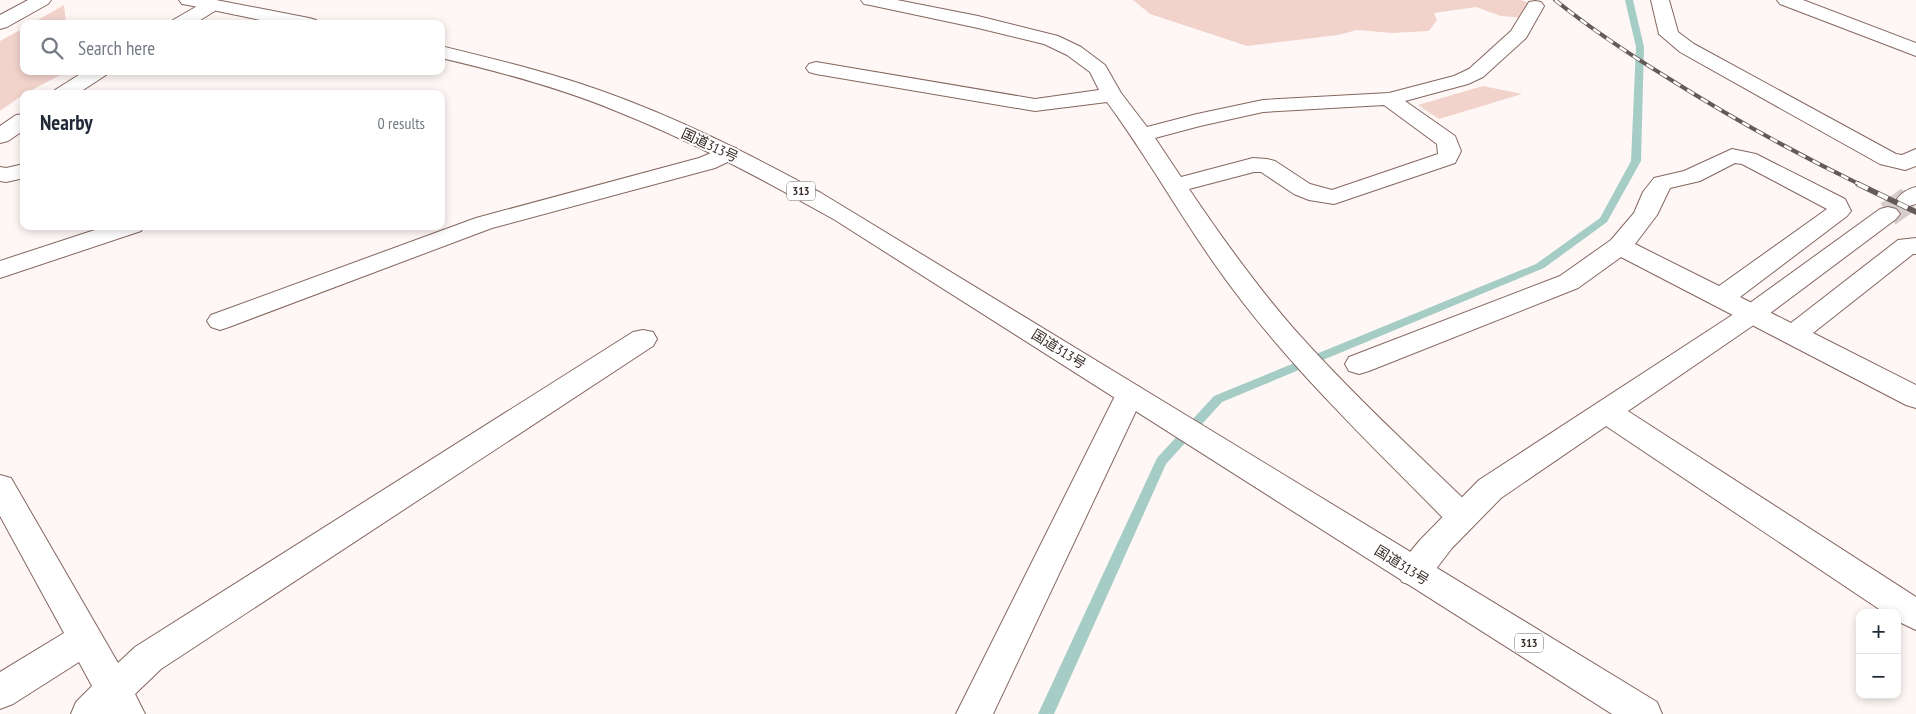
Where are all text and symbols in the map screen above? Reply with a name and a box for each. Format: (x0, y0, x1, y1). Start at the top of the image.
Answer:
search box (20, 20, 445, 75)
icon: search (38, 34, 66, 62)
text: Search here (78, 36, 155, 60)
text: Nearby (40, 109, 93, 136)
text: 0 results (378, 113, 425, 133)
street label: 国道313号 (679, 124, 741, 166)
road number: 313 (787, 182, 815, 200)
street label: 国道313号 (1028, 325, 1090, 373)
street label: 国道313号 (1371, 541, 1433, 589)
map controls (1856, 609, 1901, 699)
button: + (1856, 609, 1901, 654)
road number: 313 (1515, 634, 1543, 652)
button: − (1856, 654, 1901, 699)

